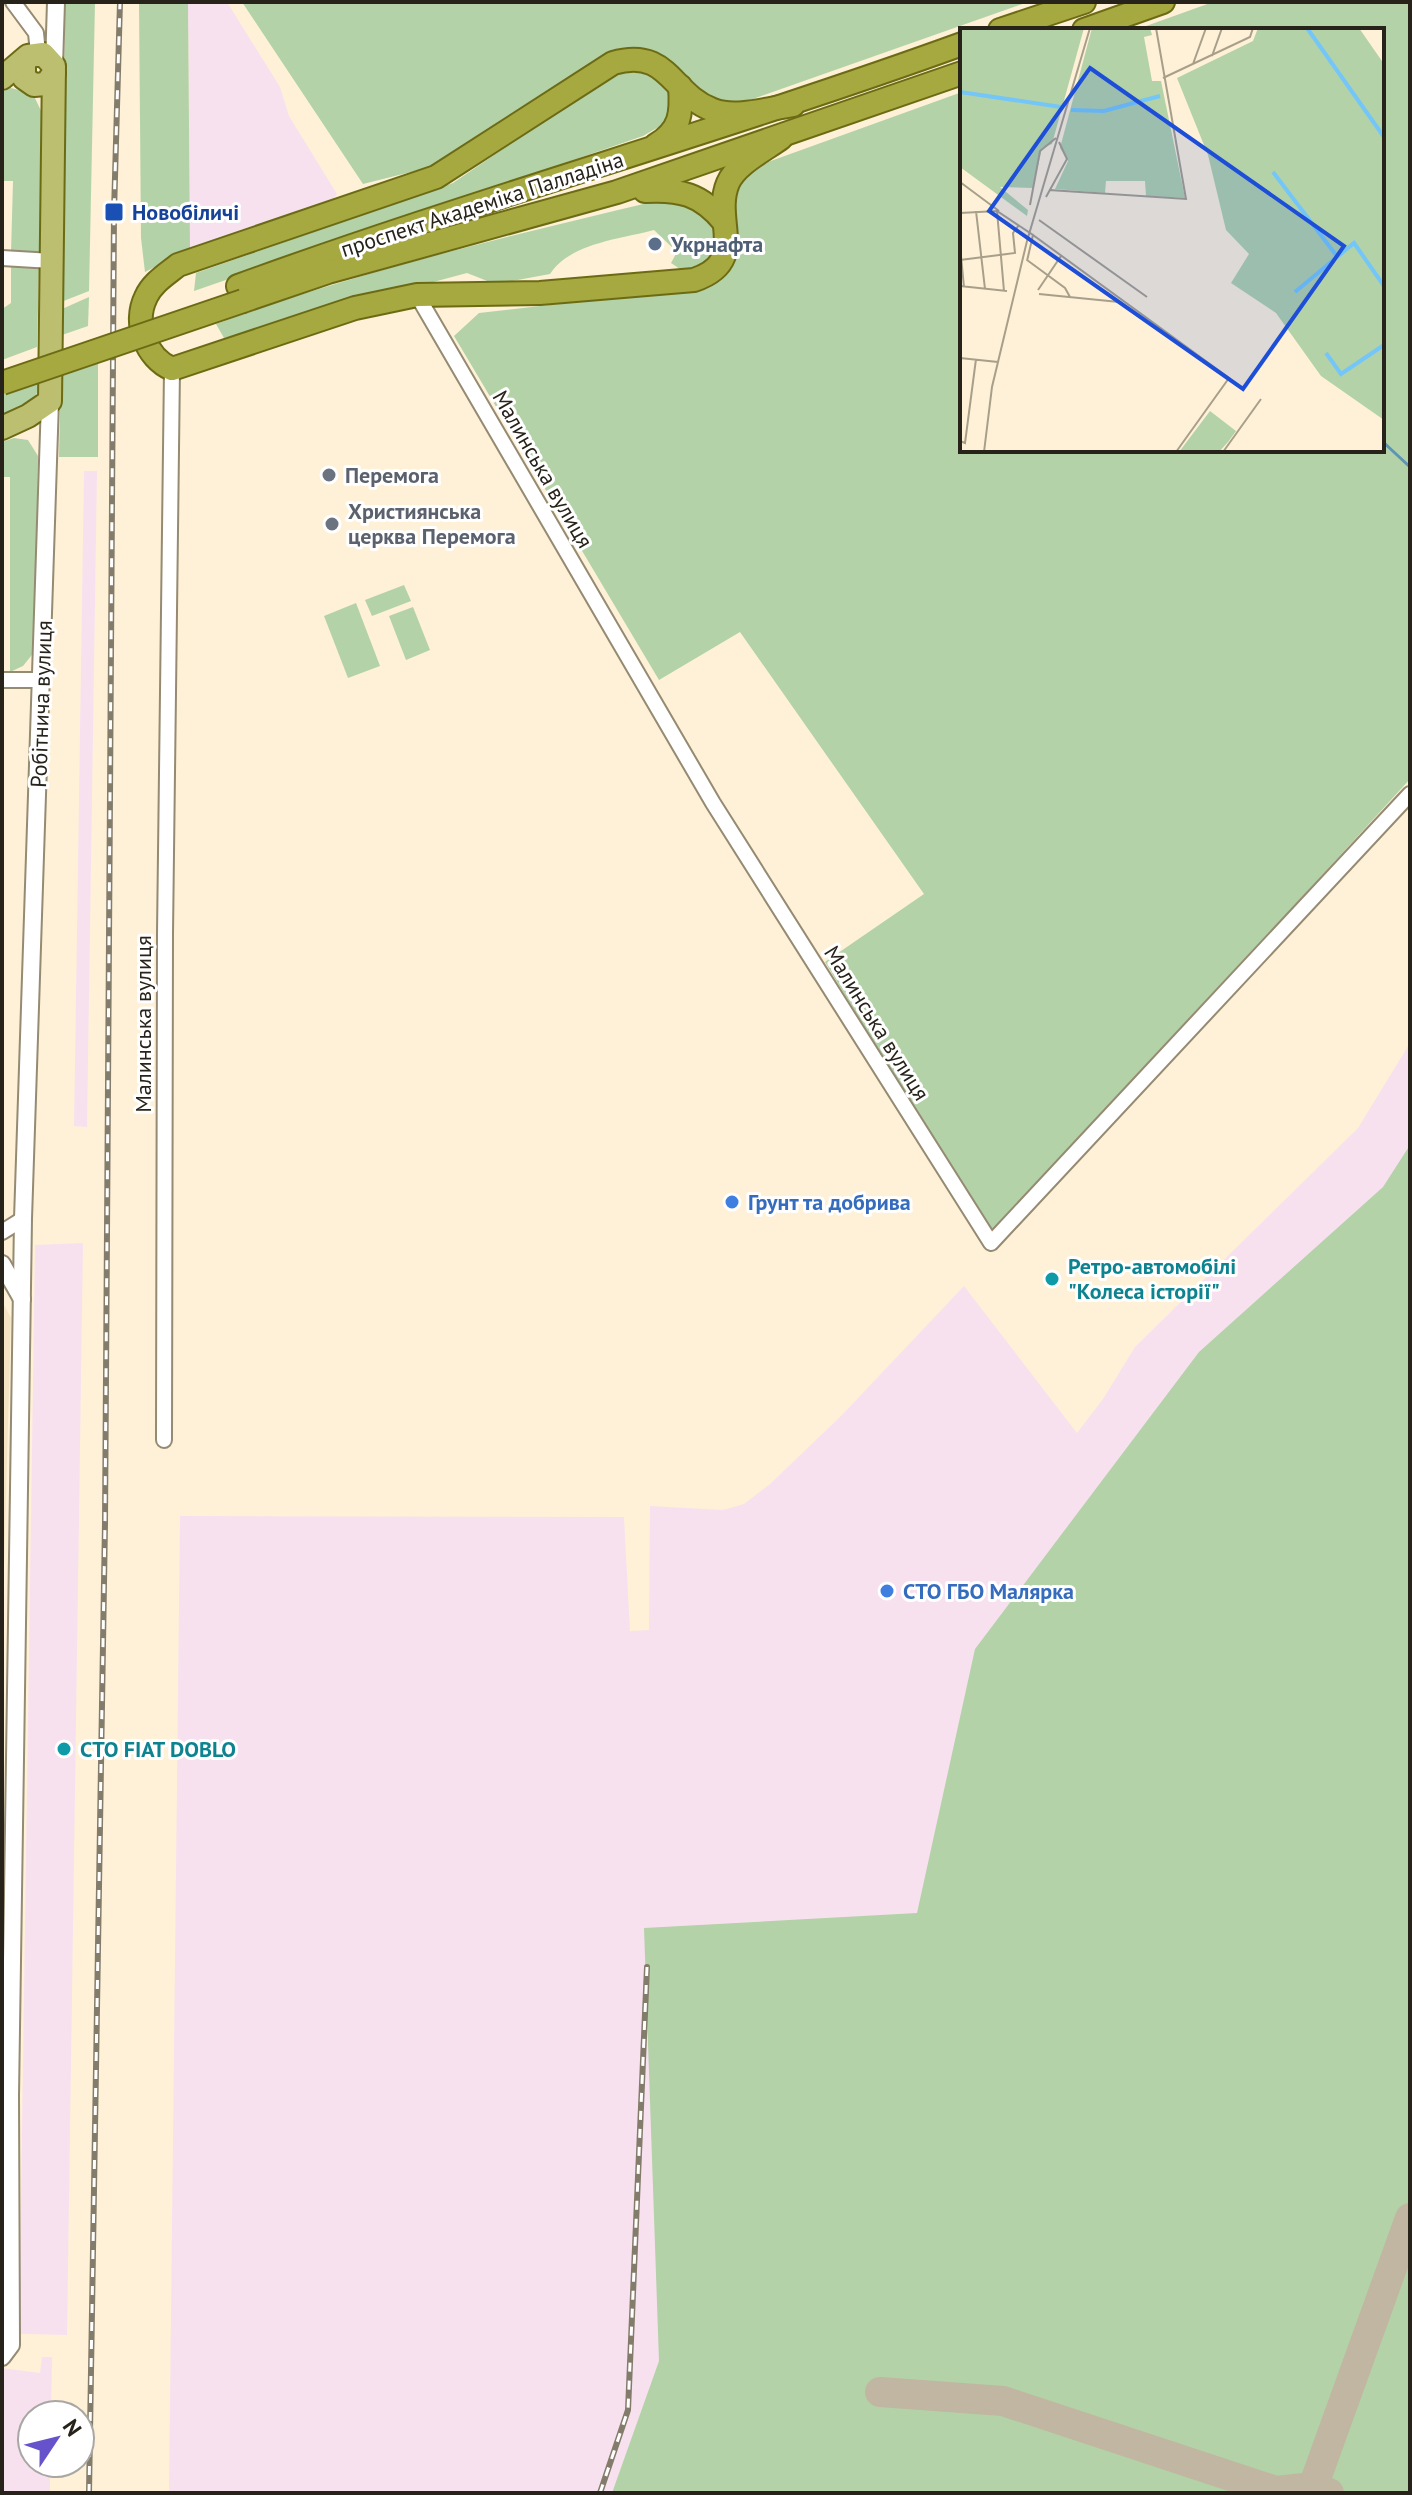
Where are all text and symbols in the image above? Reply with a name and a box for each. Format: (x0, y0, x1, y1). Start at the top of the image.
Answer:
inset map (960, 28, 1384, 452)
street label: проспект Академіка Палладіна (337, 145, 627, 263)
place label: Новобіличі (132, 198, 239, 226)
marker: Новобіличі (103, 201, 125, 223)
place label: Укрнафта (670, 230, 763, 258)
marker: Укрнафта (646, 235, 664, 253)
street label: Малинська вулиця (487, 385, 599, 553)
place label: Перемога (345, 461, 439, 489)
marker: Перемога (320, 466, 338, 484)
place label: Християнська церква Перемога (348, 497, 516, 550)
marker: Християнська церква Перемога (323, 515, 341, 533)
street label: Робітнича вулиця (24, 620, 58, 788)
street label: Малинська вулиця (129, 935, 157, 1113)
street label: Малинська вулиця (818, 940, 936, 1106)
place label: Грунт та добрива (748, 1188, 911, 1216)
marker: Грунт та добрива (723, 1193, 741, 1211)
place label: Ретро-автомобілі "Колеса історії" (1068, 1252, 1236, 1305)
marker: Ретро-автомобілі "Колеса історії" (1043, 1270, 1061, 1288)
place label: СТО ГБО Малярка (903, 1577, 1074, 1605)
marker: СТО ГБО Малярка (878, 1582, 896, 1600)
place label: СТО FIAT DOBLO (80, 1735, 236, 1763)
marker: СТО FIAT DOBLO (55, 1740, 73, 1758)
north arrow (16, 2399, 96, 2479)
text: N (57, 2414, 88, 2441)

